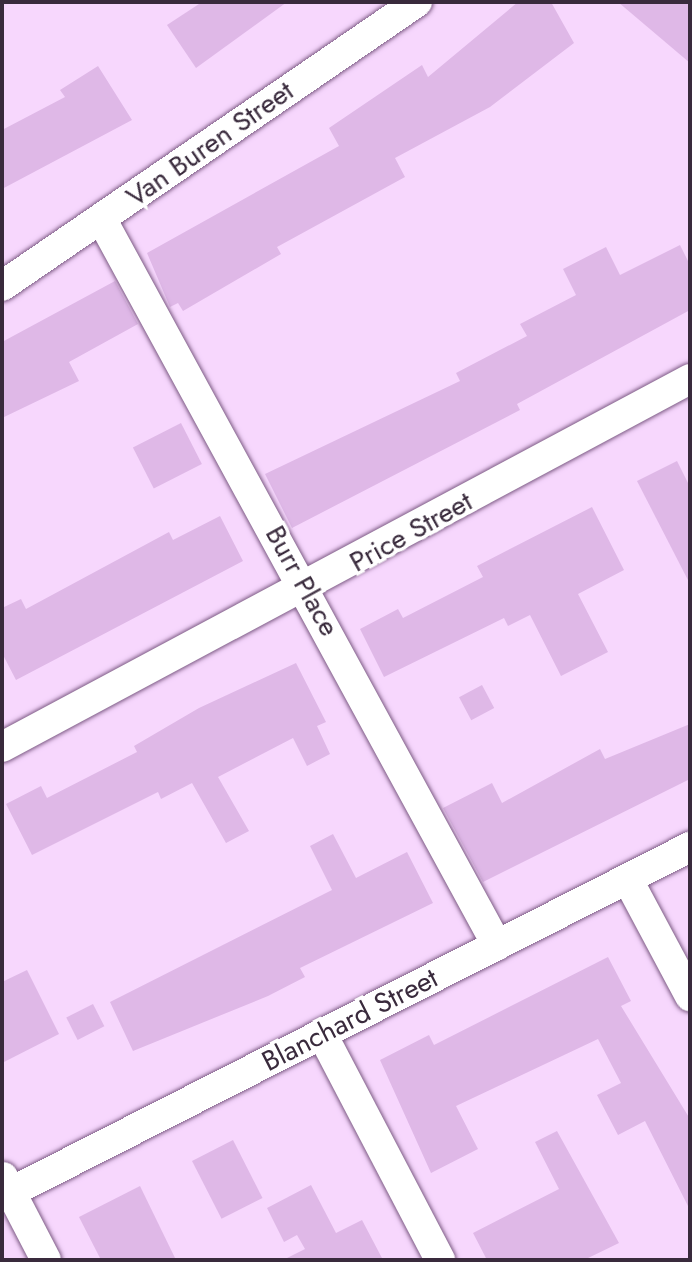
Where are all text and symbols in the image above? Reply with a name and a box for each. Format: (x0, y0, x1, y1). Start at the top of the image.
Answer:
street label: Van Buren Street (120, 74, 300, 214)
street label: Price Street (344, 485, 478, 579)
street label: Burr Place (258, 520, 346, 642)
street label: Blanchard Street (257, 961, 443, 1079)

